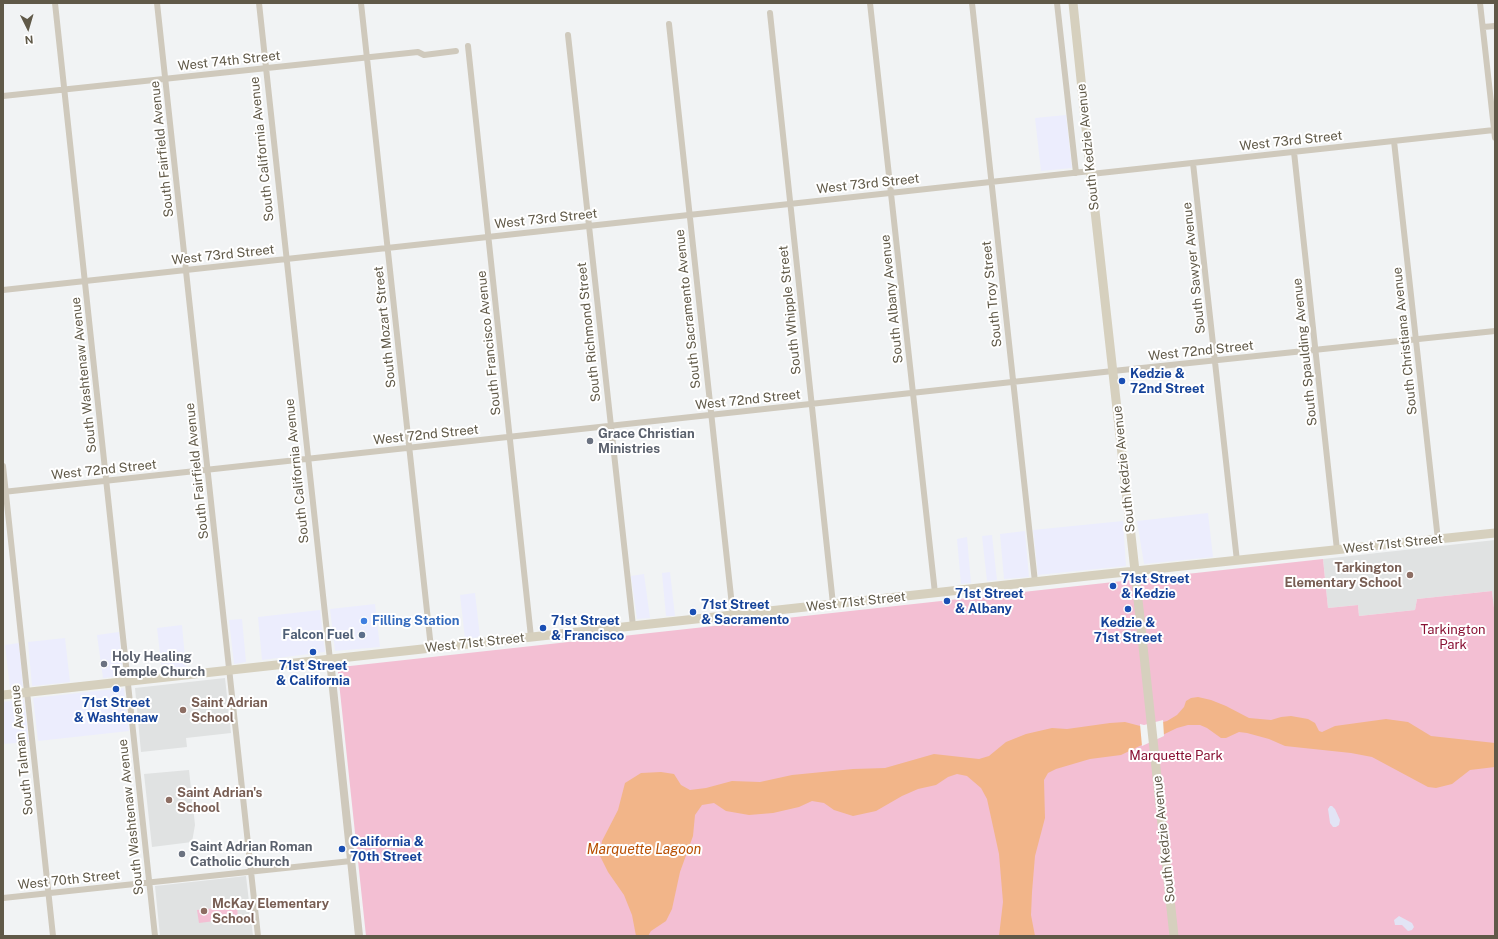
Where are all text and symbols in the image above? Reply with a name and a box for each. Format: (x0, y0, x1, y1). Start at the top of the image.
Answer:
north arrow (8, 8, 48, 48)
text: N (24, 34, 34, 46)
street label: West 74th Street (177, 48, 281, 74)
street label: South California Avenue (247, 76, 277, 222)
street label: South Fairfield Avenue (147, 80, 177, 218)
street label: South Kedzie Avenue (1074, 83, 1102, 211)
street label: West 73rd Street (1239, 128, 1343, 154)
street label: West 73rd Street (816, 171, 920, 197)
street label: South Sawyer Avenue (1179, 201, 1209, 335)
street label: West 73rd Street (494, 206, 598, 232)
street label: South Sacramento Avenue (672, 229, 704, 389)
street label: South Albany Avenue (877, 234, 907, 364)
street label: South Troy Street (979, 240, 1005, 348)
street label: West 73rd Street (171, 242, 275, 268)
street label: South Whipple Street (775, 245, 805, 375)
street label: South Richmond Street (574, 261, 604, 403)
street label: South Mozart Street (371, 265, 399, 389)
street label: South Christiana Avenue (1389, 266, 1421, 416)
street label: South Francisco Avenue (474, 270, 504, 416)
street label: South Spaulding Avenue (1289, 277, 1321, 427)
street label: South Washtenaw Avenue (68, 296, 100, 454)
street label: West 72nd Street (1148, 338, 1254, 364)
place label: Kedzie & 72nd Street (1130, 366, 1205, 397)
marker: Kedzie & 72nd Street (1117, 376, 1127, 386)
street label: West 72nd Street (695, 387, 801, 413)
street label: South California Avenue (282, 398, 312, 544)
street label: South Fairfield Avenue (182, 402, 212, 540)
street label: South Kedzie Avenue (1110, 405, 1138, 533)
street label: West 72nd Street (373, 422, 479, 448)
place label: Grace Christian Ministries (598, 426, 695, 457)
marker: Grace Christian Ministries (585, 436, 595, 446)
street label: West 72nd Street (51, 457, 157, 483)
street label: West 71st Street (1343, 531, 1443, 557)
place label: Tarkington Elementary School (1284, 560, 1402, 591)
marker: Tarkington Elementary School (1405, 570, 1415, 580)
place label: 71st Street & Kedzie (1121, 571, 1190, 602)
marker: 71st Street & Kedzie (1108, 581, 1118, 591)
place label: 71st Street & Albany (955, 586, 1024, 617)
street label: West 71st Street (806, 589, 906, 615)
marker: 71st Street & Albany (942, 596, 952, 606)
place label: 71st Street & Sacramento (701, 597, 789, 628)
marker: Kedzie & 71st Street (1123, 604, 1133, 614)
marker: 71st Street & Sacramento (688, 607, 698, 617)
place label: Filling Station (372, 613, 460, 629)
place label: 71st Street & Francisco (551, 613, 624, 644)
place label: Kedzie & 71st Street (1094, 615, 1162, 646)
marker: Filling Station (359, 616, 369, 626)
park label: Tarkington Park (1420, 622, 1486, 653)
marker: 71st Street & Francisco (538, 623, 548, 633)
place label: Falcon Fuel (282, 627, 354, 643)
marker: Falcon Fuel (357, 630, 367, 640)
street label: West 71st Street (425, 630, 525, 656)
marker: 71st Street & California (308, 647, 318, 657)
place label: Holy Healing Temple Church (112, 649, 205, 680)
place label: 71st Street & California (276, 658, 350, 689)
marker: Holy Healing Temple Church (99, 659, 109, 669)
street label: South Talman Avenue (7, 684, 37, 816)
marker: 71st Street & Washtenaw (111, 684, 121, 694)
place label: 71st Street & Washtenaw (74, 695, 158, 726)
place label: Saint Adrian School (191, 695, 268, 726)
marker: Saint Adrian School (178, 705, 188, 715)
street label: South Washtenaw Avenue (115, 738, 147, 896)
park label: Marquette Park (1129, 748, 1223, 764)
street label: South Kedzie Avenue (1150, 775, 1178, 903)
place label: Saint Adrian's School (177, 785, 262, 816)
marker: Saint Adrian's School (164, 795, 174, 805)
place label: California & 70th Street (350, 834, 424, 865)
place label: Saint Adrian Roman Catholic Church (190, 839, 313, 870)
water label: Marquette Lagoon (587, 842, 701, 858)
marker: California & 70th Street (337, 844, 347, 854)
marker: Saint Adrian Roman Catholic Church (177, 849, 187, 859)
street label: West 70th Street (17, 867, 121, 893)
place label: McKay Elementary School (212, 896, 329, 927)
marker: McKay Elementary School (199, 906, 209, 916)

